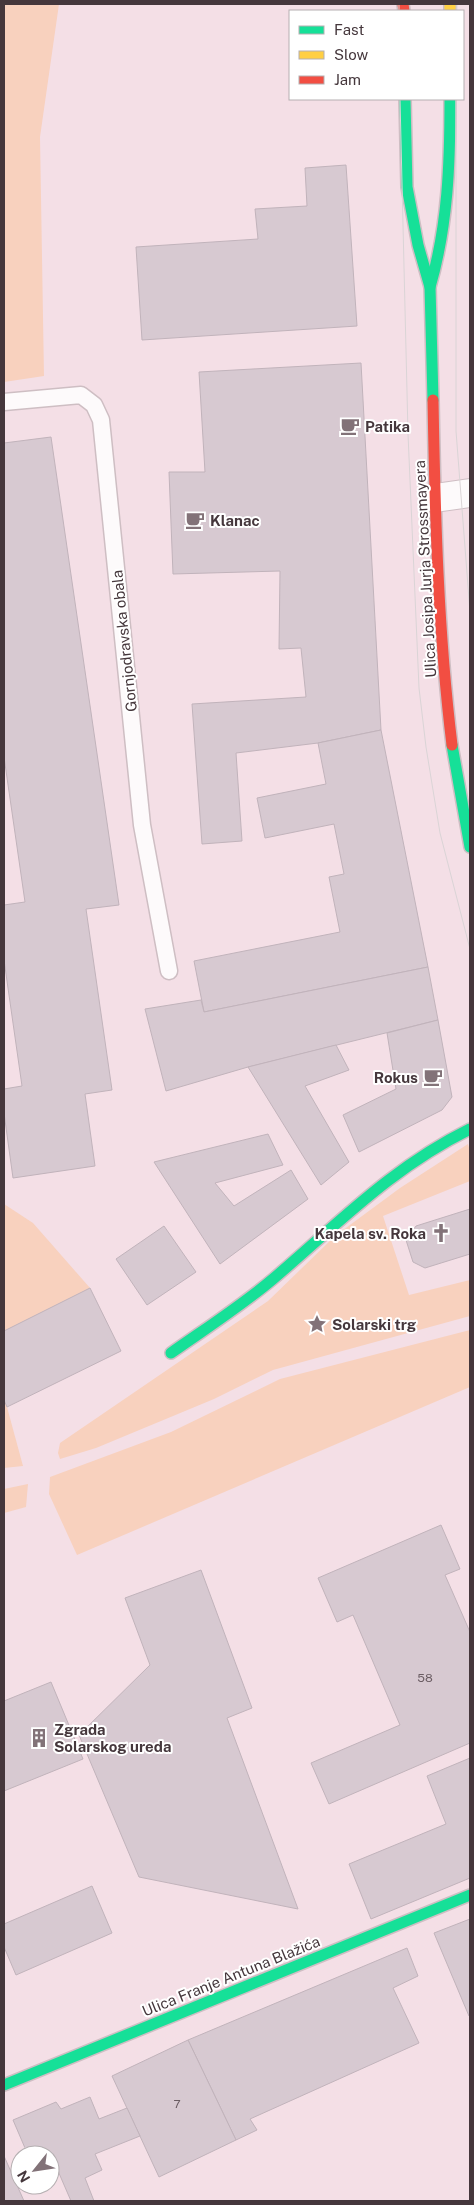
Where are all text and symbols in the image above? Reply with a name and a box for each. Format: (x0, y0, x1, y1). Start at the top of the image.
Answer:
legend (289, 10, 464, 100)
text: Fast (334, 21, 364, 38)
text: Slow (334, 46, 369, 63)
text: Jam (334, 71, 361, 88)
cafe icon: Patika (339, 415, 361, 437)
place label: Patika (365, 418, 410, 435)
street label: Ulica Josipa Jurja Strossmayera (411, 460, 439, 678)
cafe icon: Klanac (184, 509, 206, 531)
place label: Klanac (210, 512, 260, 529)
street label: Gornjodravska obala (108, 569, 140, 713)
cafe icon: Rokus (422, 1066, 444, 1088)
place label: Rokus (374, 1069, 418, 1086)
church icon: Kapela sv. Roka (430, 1222, 452, 1244)
place label: Kapela sv. Roka (314, 1225, 426, 1242)
place icon: Solarski trg (306, 1313, 328, 1335)
place label: Solarski trg (332, 1316, 417, 1333)
house number: 58 (417, 1671, 433, 1685)
place label: Zgrada Solarskog ureda (54, 1721, 171, 1755)
building icon: Zgrada Solarskog ureda (28, 1727, 50, 1749)
street label: Ulica Franje Antuna Blažića (140, 1932, 322, 2020)
house number: 7 (173, 2097, 181, 2111)
north arrow (10, 2145, 60, 2195)
text: N (14, 2168, 33, 2185)

